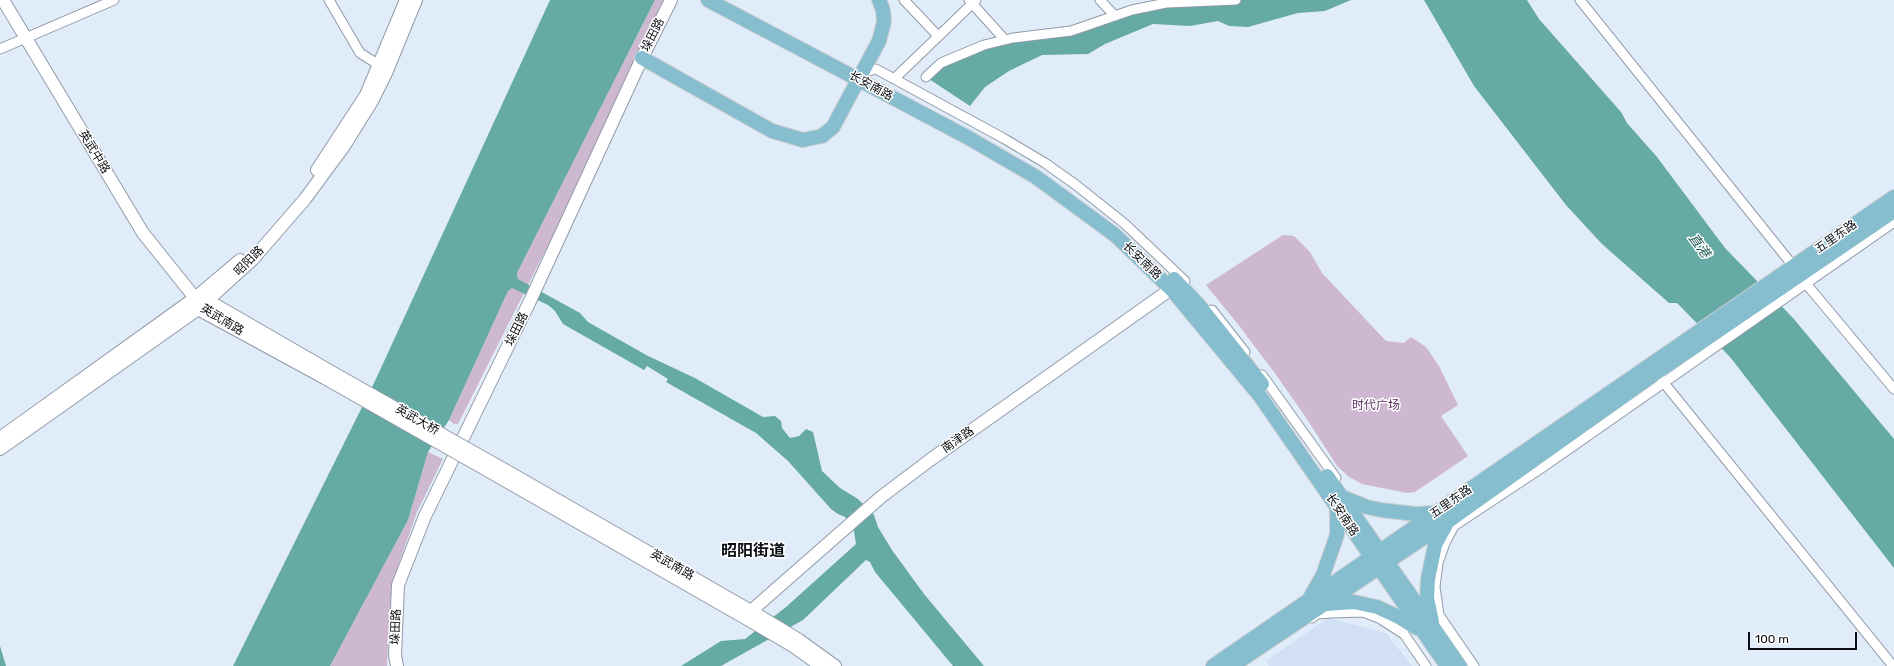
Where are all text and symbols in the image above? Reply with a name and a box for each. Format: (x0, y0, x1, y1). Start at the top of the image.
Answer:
street label: 垛田路 (638, 16, 668, 54)
street label: 长安南路 (847, 68, 895, 104)
street label: 英武中路 (75, 128, 113, 176)
street label: 五里东路 (1812, 217, 1860, 257)
water label: 直港 (1685, 231, 1713, 261)
street label: 长安南路 (1120, 239, 1164, 283)
street label: 昭阳路 (231, 243, 267, 279)
street label: 英武南路 (198, 301, 246, 339)
street label: 垛田路 (503, 310, 531, 348)
park label: 时代广场 (1352, 399, 1400, 413)
street label: 英武大桥 (393, 402, 441, 438)
street label: 南津路 (939, 424, 977, 456)
street label: 五里东路 (1427, 482, 1475, 522)
street label: 长安南路 (1323, 491, 1361, 539)
district label: 昭阳街道 (721, 541, 785, 561)
street label: 英武南路 (648, 547, 696, 583)
street label: 垛田路 (388, 609, 404, 645)
scale bar (1750, 624, 1859, 650)
text: 100 m (1755, 632, 1789, 646)

